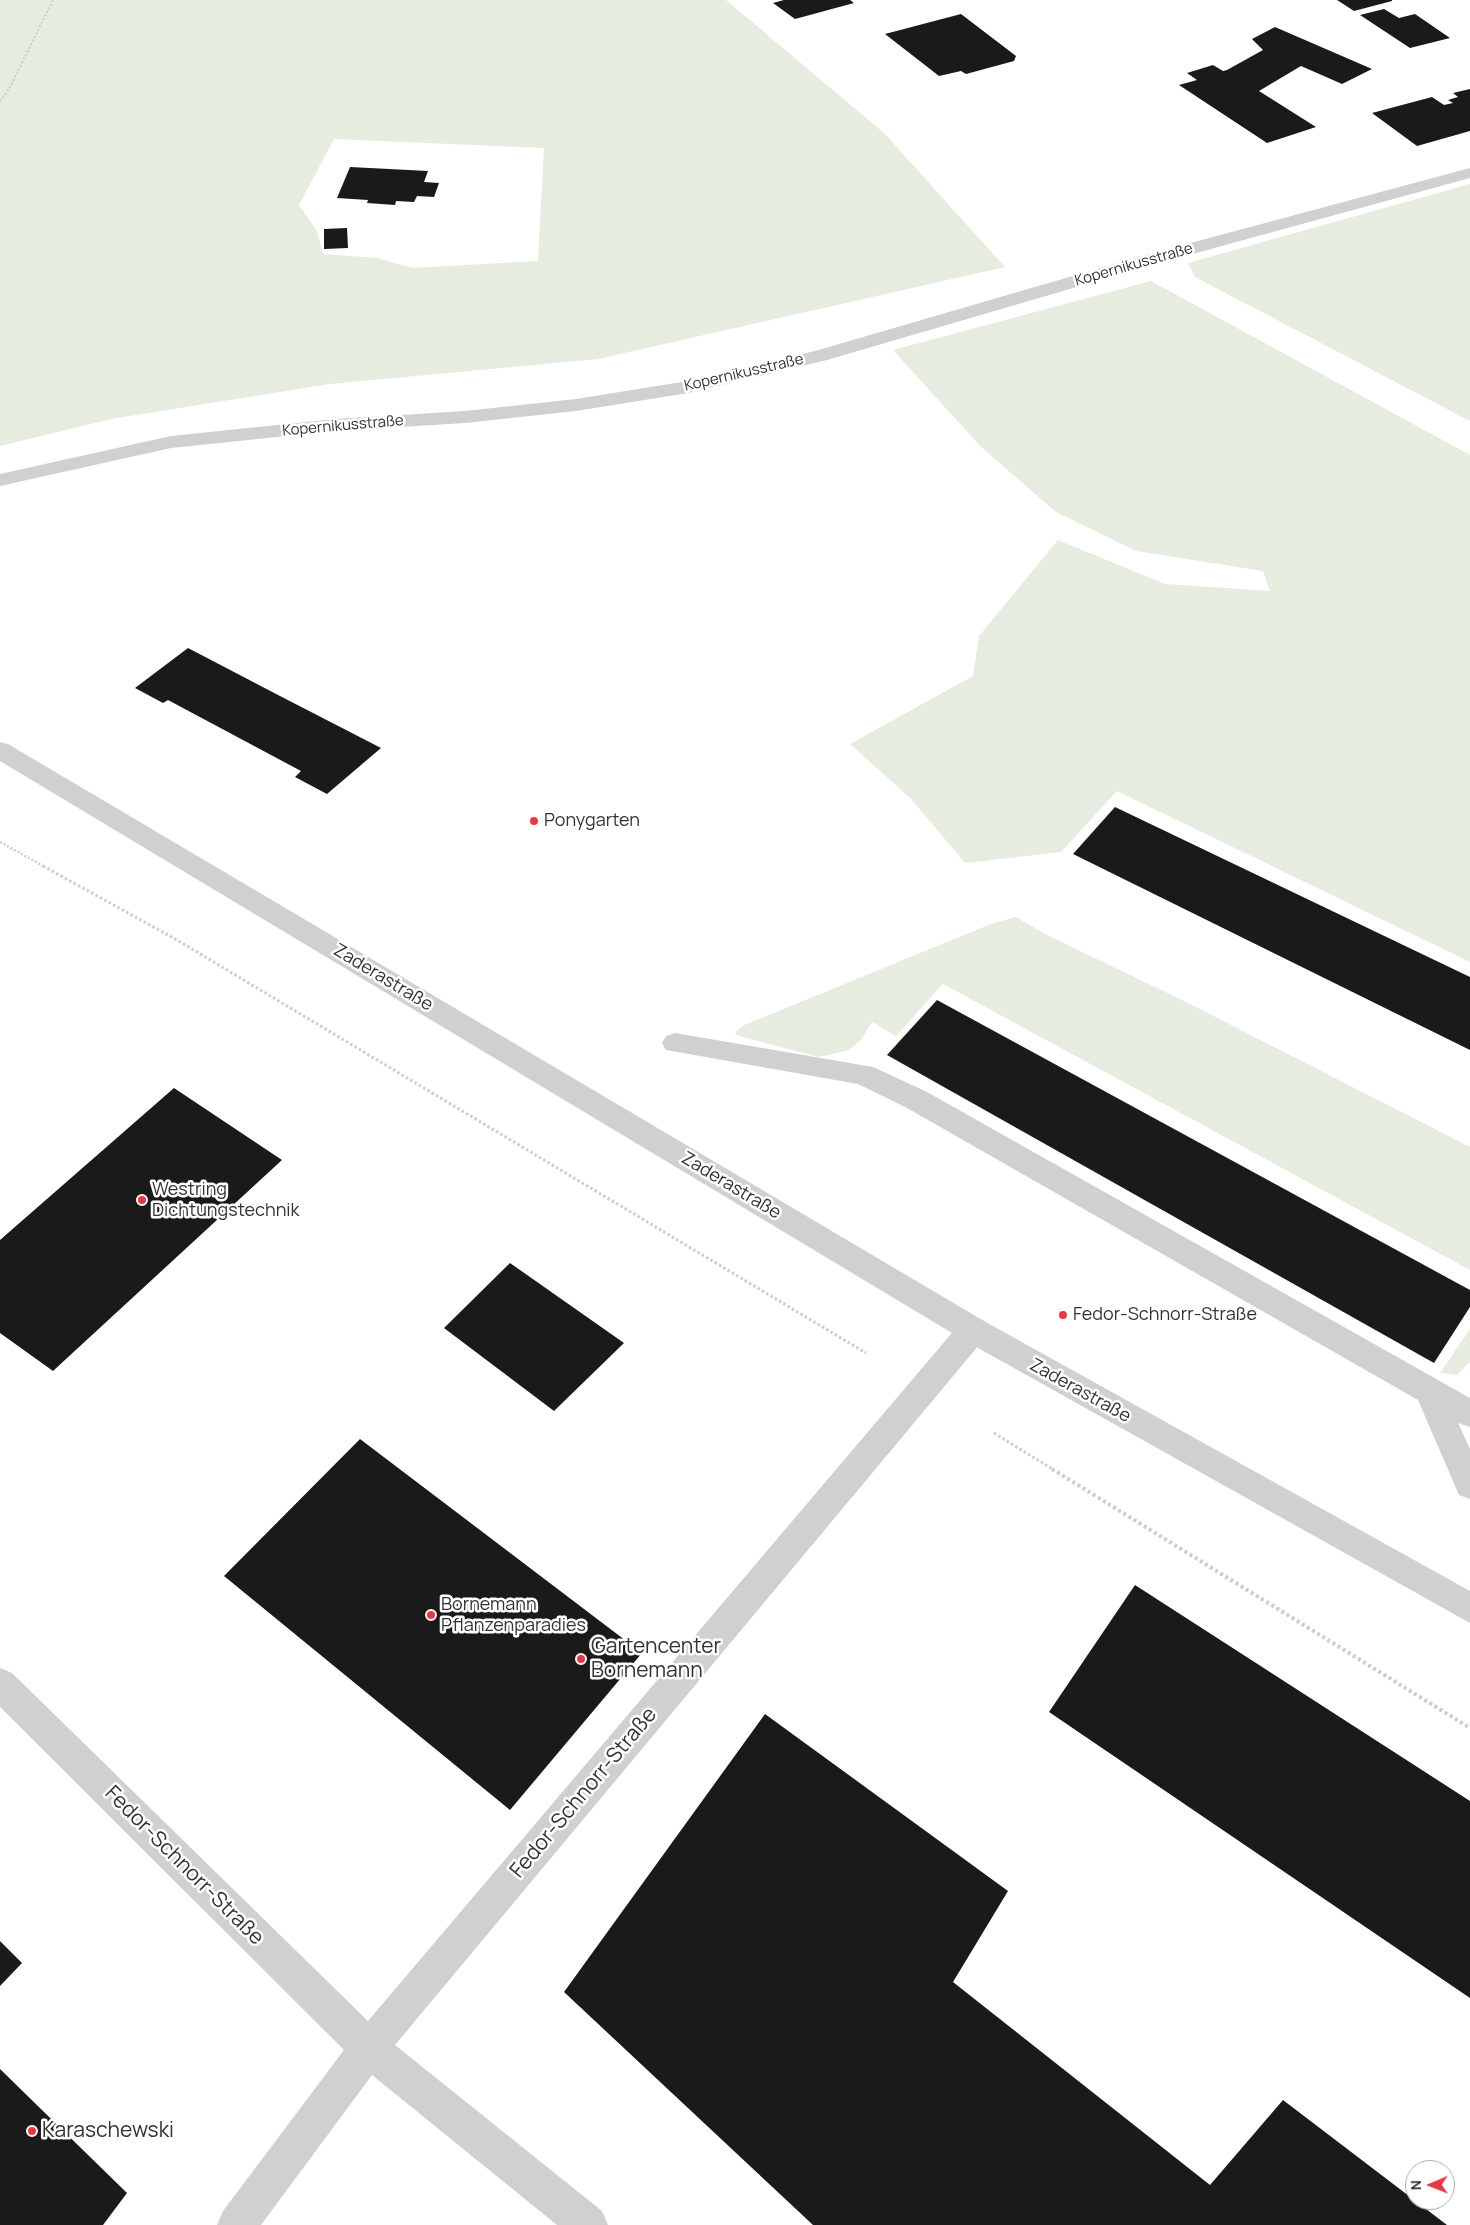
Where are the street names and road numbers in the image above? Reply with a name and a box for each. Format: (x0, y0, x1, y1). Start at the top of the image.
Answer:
street label: Kopernikusstraße (1073, 240, 1195, 290)
street label: Kopernikusstraße (683, 351, 805, 395)
street label: Kopernikusstraße (281, 412, 405, 440)
street label: Zaderastraße (329, 940, 437, 1016)
street label: Zaderastraße (677, 1148, 785, 1224)
street label: Zaderastraße (1026, 1354, 1134, 1428)
street label: Fedor-Schnorr-Straße (505, 1703, 663, 1883)
street label: Fedor-Schnorr-Straße (99, 1781, 269, 1951)

